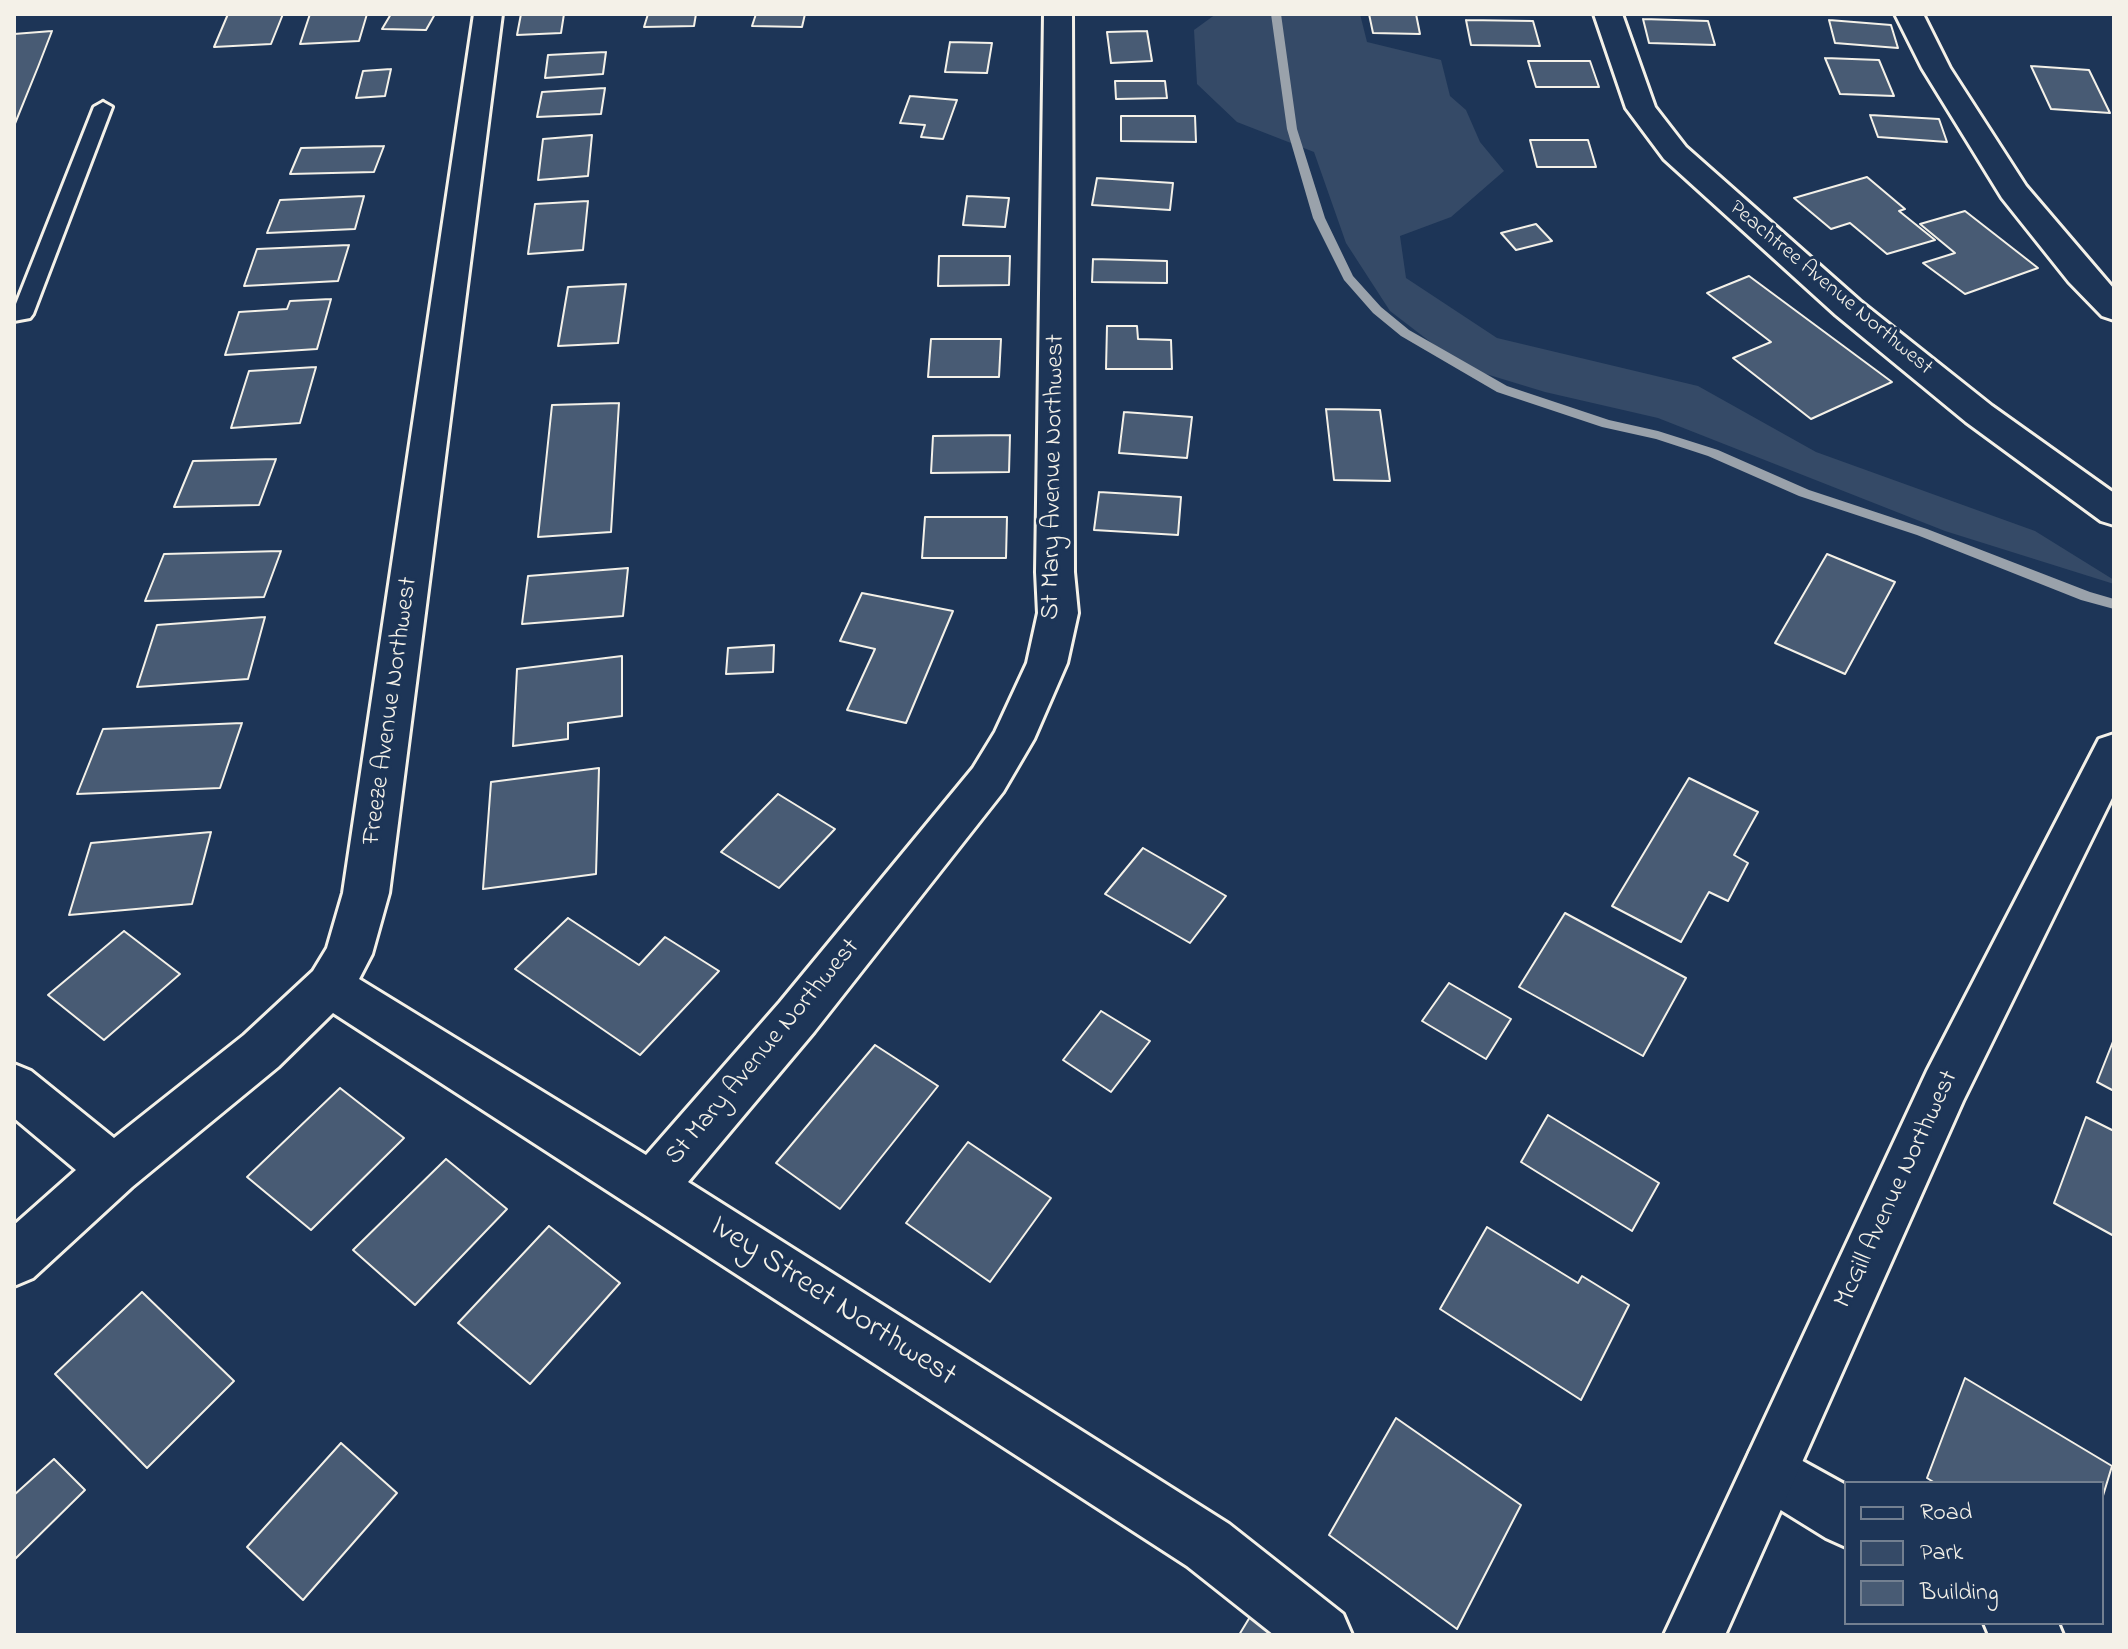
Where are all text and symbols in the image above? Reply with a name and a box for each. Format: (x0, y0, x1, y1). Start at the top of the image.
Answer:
street label: Peachtree Avenue Northwest (1723, 196, 1937, 382)
street label: St Mary Avenue Northwest (1037, 334, 1073, 620)
street label: Freeze Avenue Northwest (358, 575, 426, 847)
street label: St Mary Avenue Northwest (660, 933, 868, 1173)
street label: McGill Avenue Northwest (1829, 1066, 1967, 1314)
street label: Ivey Street Northwest (702, 1209, 962, 1397)
legend (1844, 1481, 2104, 1625)
text: Road (1920, 1496, 1972, 1531)
text: Park (1920, 1536, 1963, 1571)
text: Building (1920, 1576, 1999, 1611)

